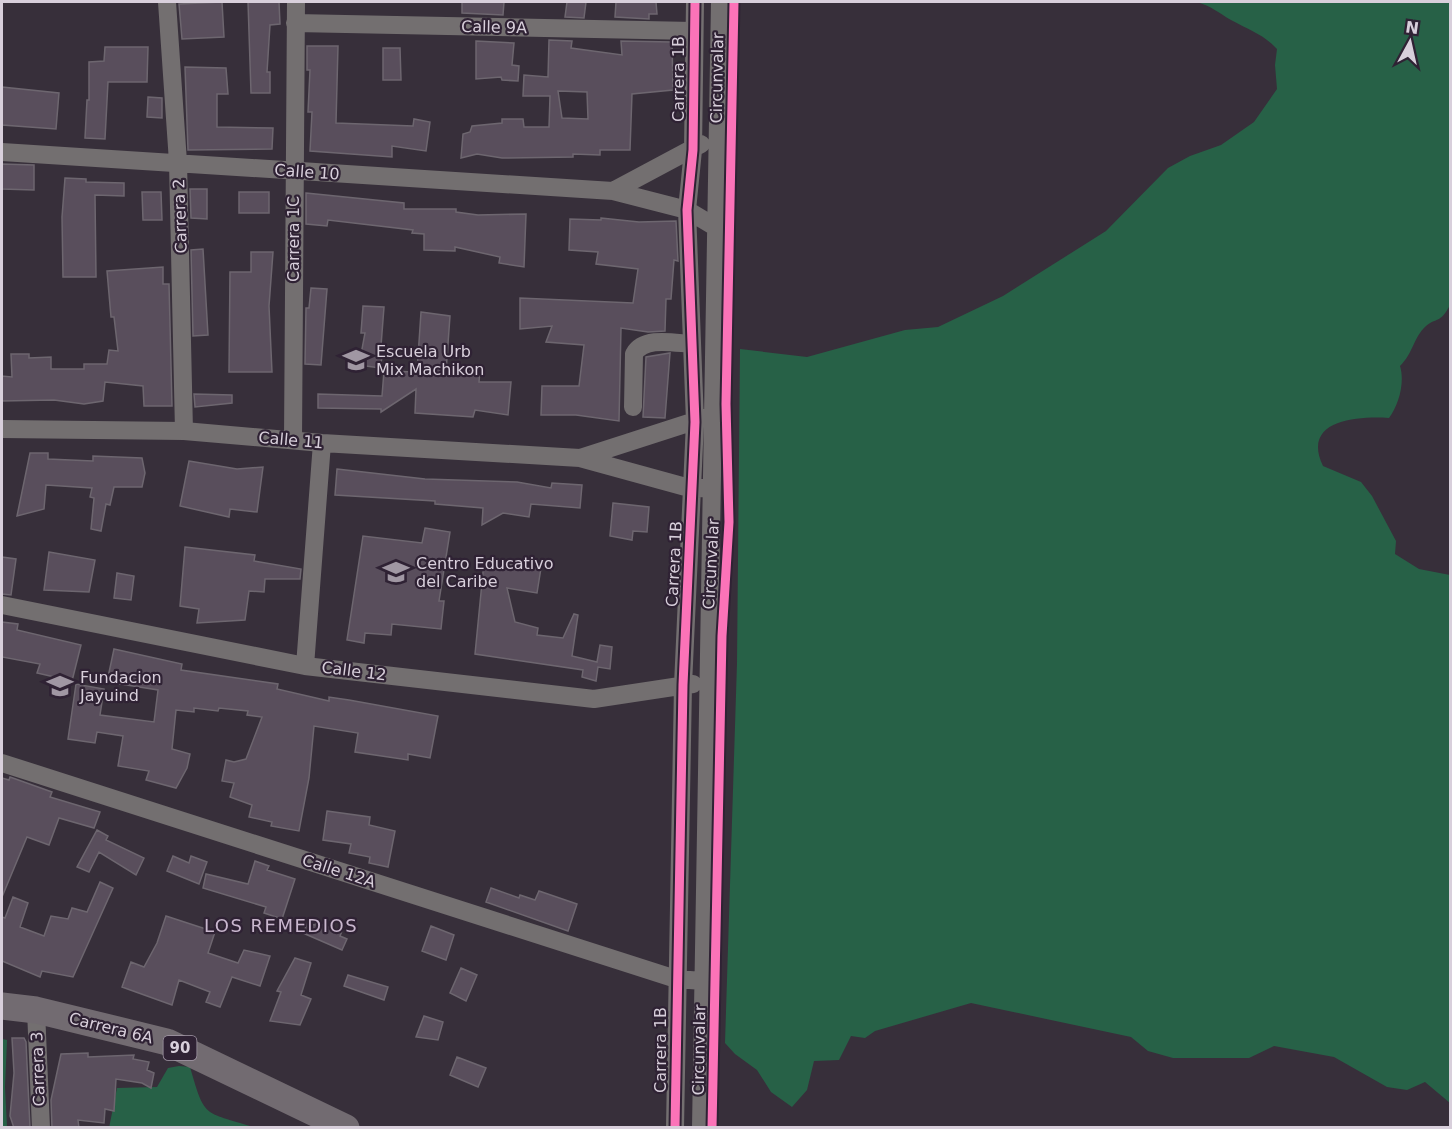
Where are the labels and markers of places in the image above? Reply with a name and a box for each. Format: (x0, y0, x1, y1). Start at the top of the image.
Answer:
place label: Escuela Urb Mix Machikon (376, 342, 484, 379)
school or university icon: Escuela Urb Mix Machikon (341, 345, 371, 375)
place label: Centro Educativo del Caribe (416, 554, 554, 591)
school or university icon: Centro Educativo del Caribe (381, 557, 411, 587)
place label: Fundacion Jayuind (79, 668, 162, 705)
school or university icon: Fundacion Jayuind (45, 671, 75, 701)

